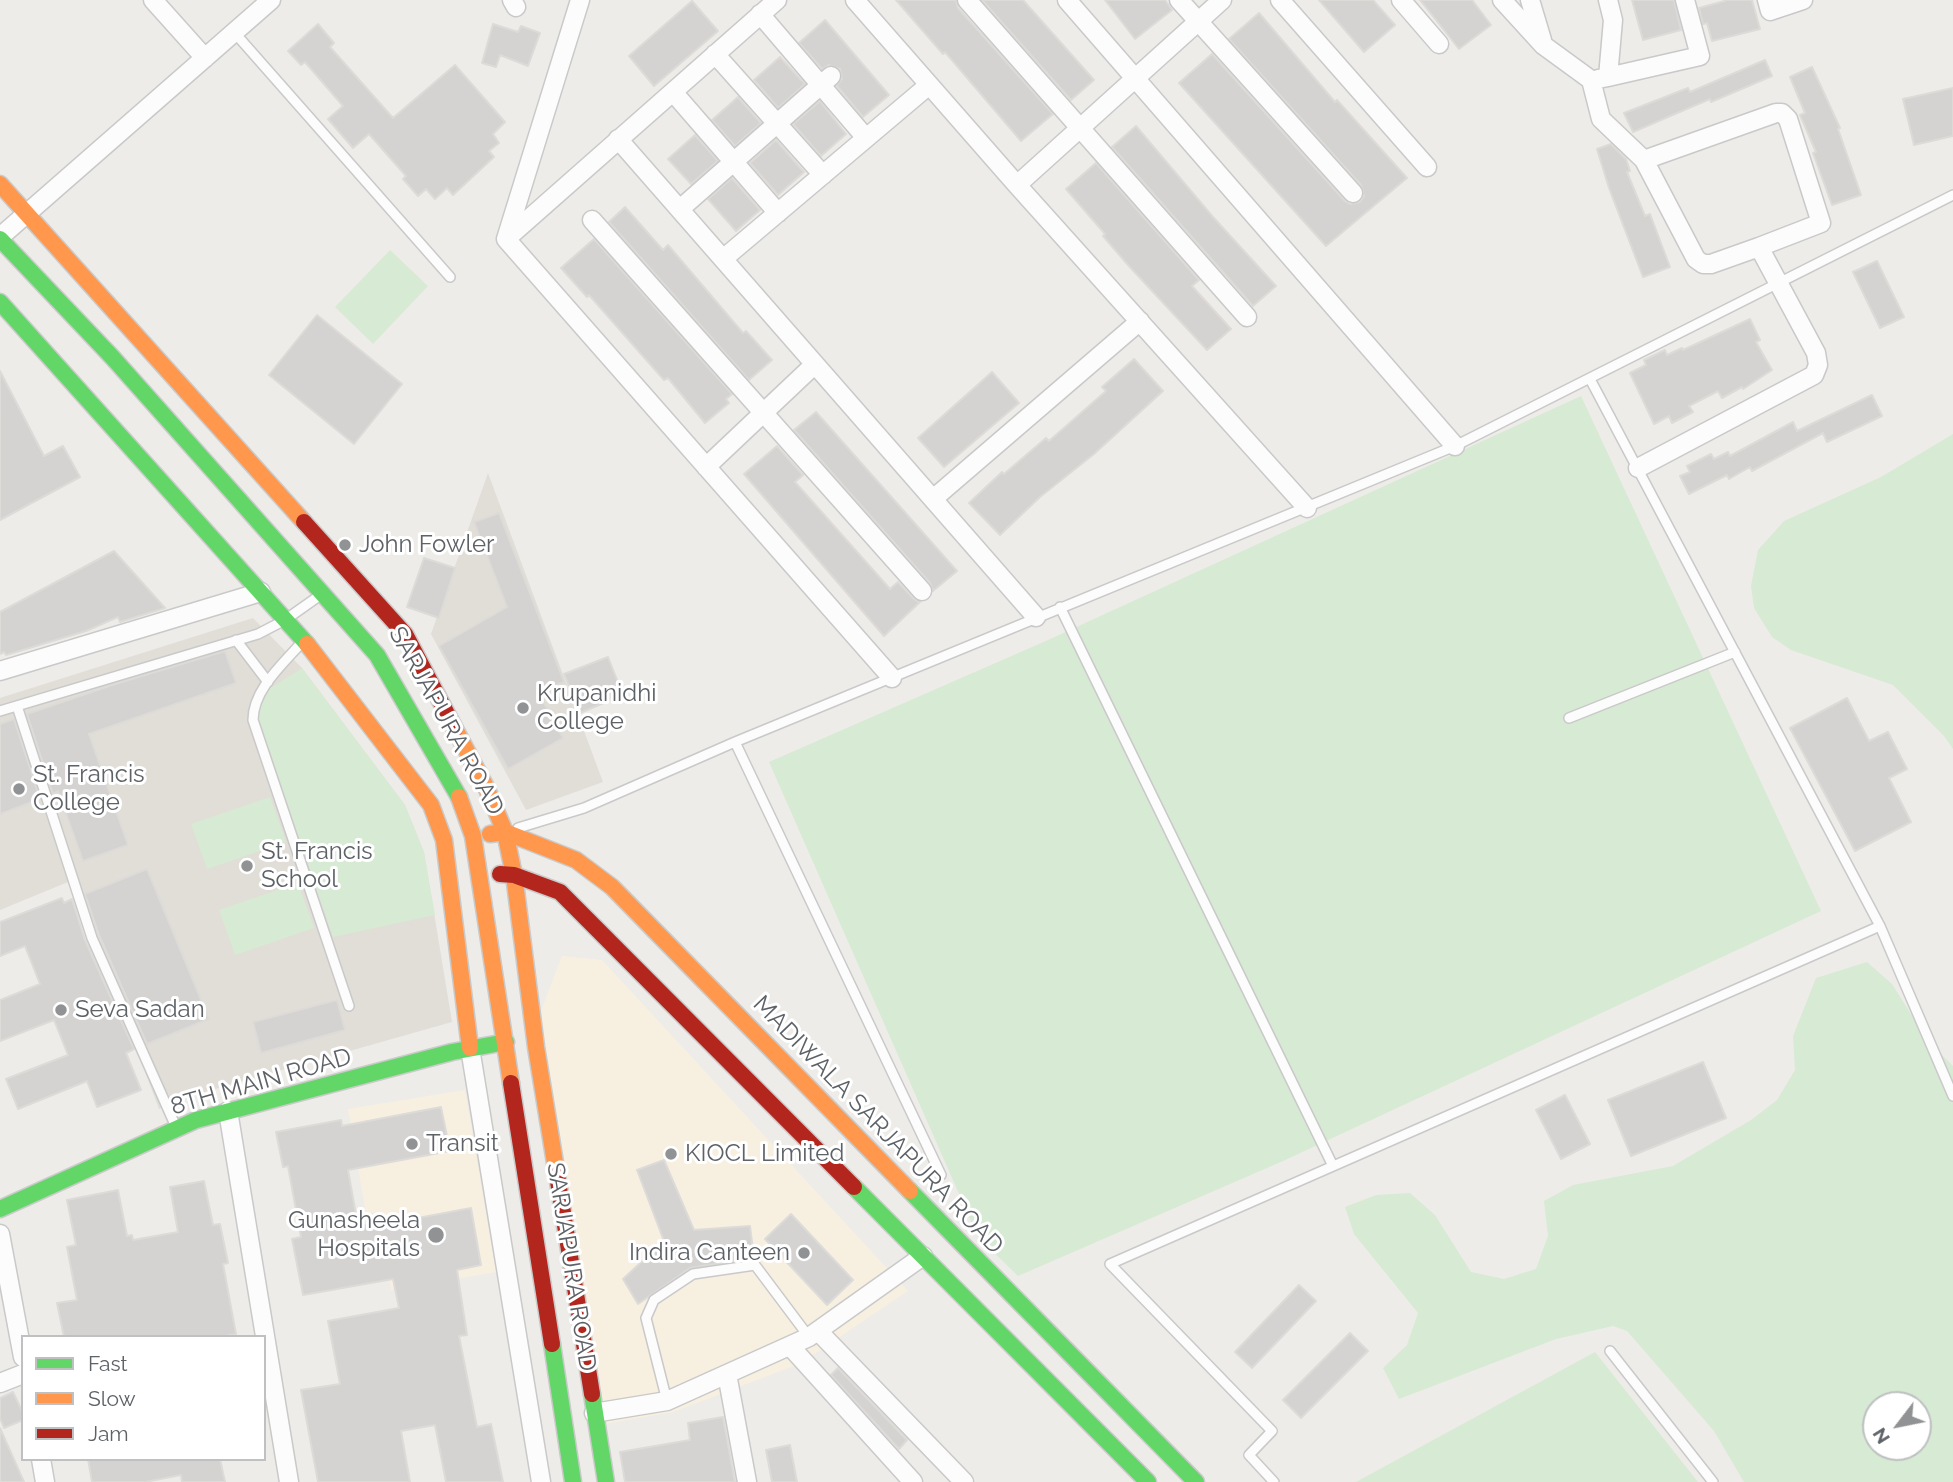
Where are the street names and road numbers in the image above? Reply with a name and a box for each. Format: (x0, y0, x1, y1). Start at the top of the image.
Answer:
street label: SARJAPURA ROAD (382, 622, 510, 820)
street label: MADIWALA SARJAPURA ROAD (747, 990, 1009, 1260)
street label: 8TH MAIN ROAD (167, 1042, 355, 1122)
street label: SARJAPURA ROAD (540, 1161, 602, 1373)

